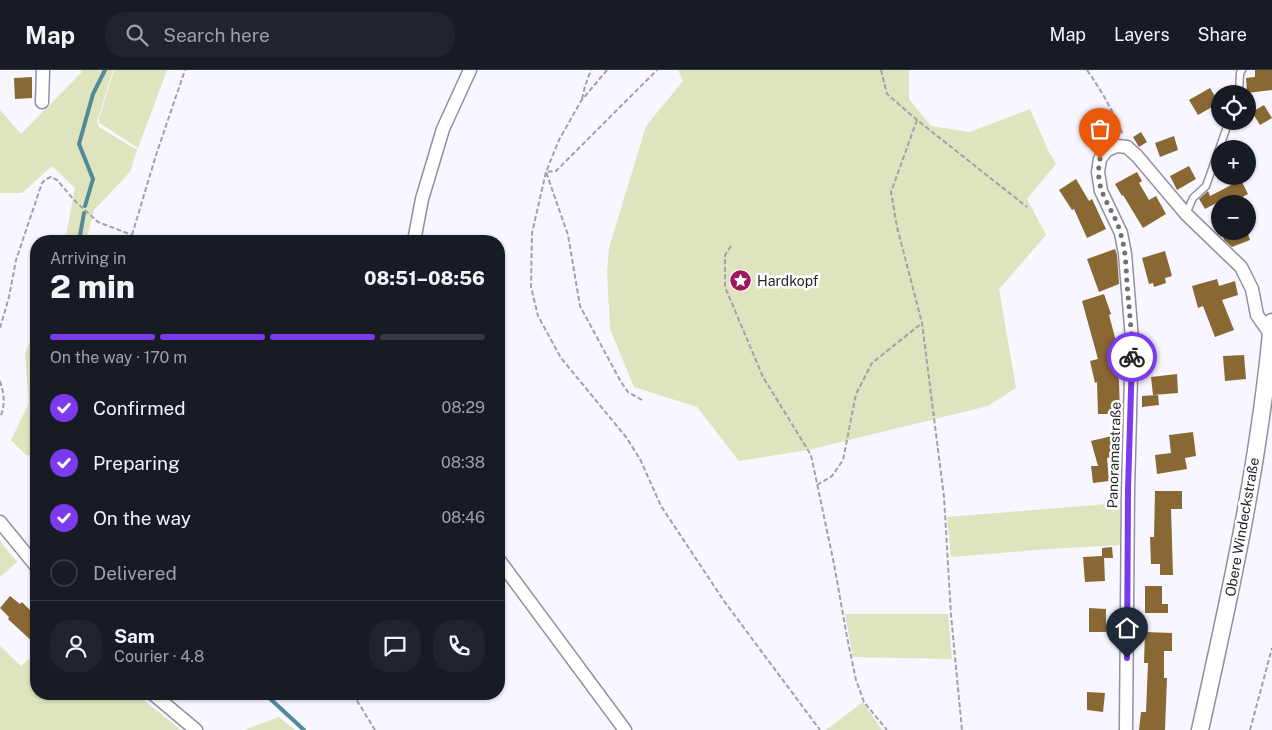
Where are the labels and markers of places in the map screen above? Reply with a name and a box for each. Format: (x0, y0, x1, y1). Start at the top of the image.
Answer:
pin (1079, 108, 1121, 159)
place icon: Hardkopf (729, 269, 753, 293)
place label: Hardkopf (757, 273, 819, 289)
pin (1106, 607, 1148, 658)

